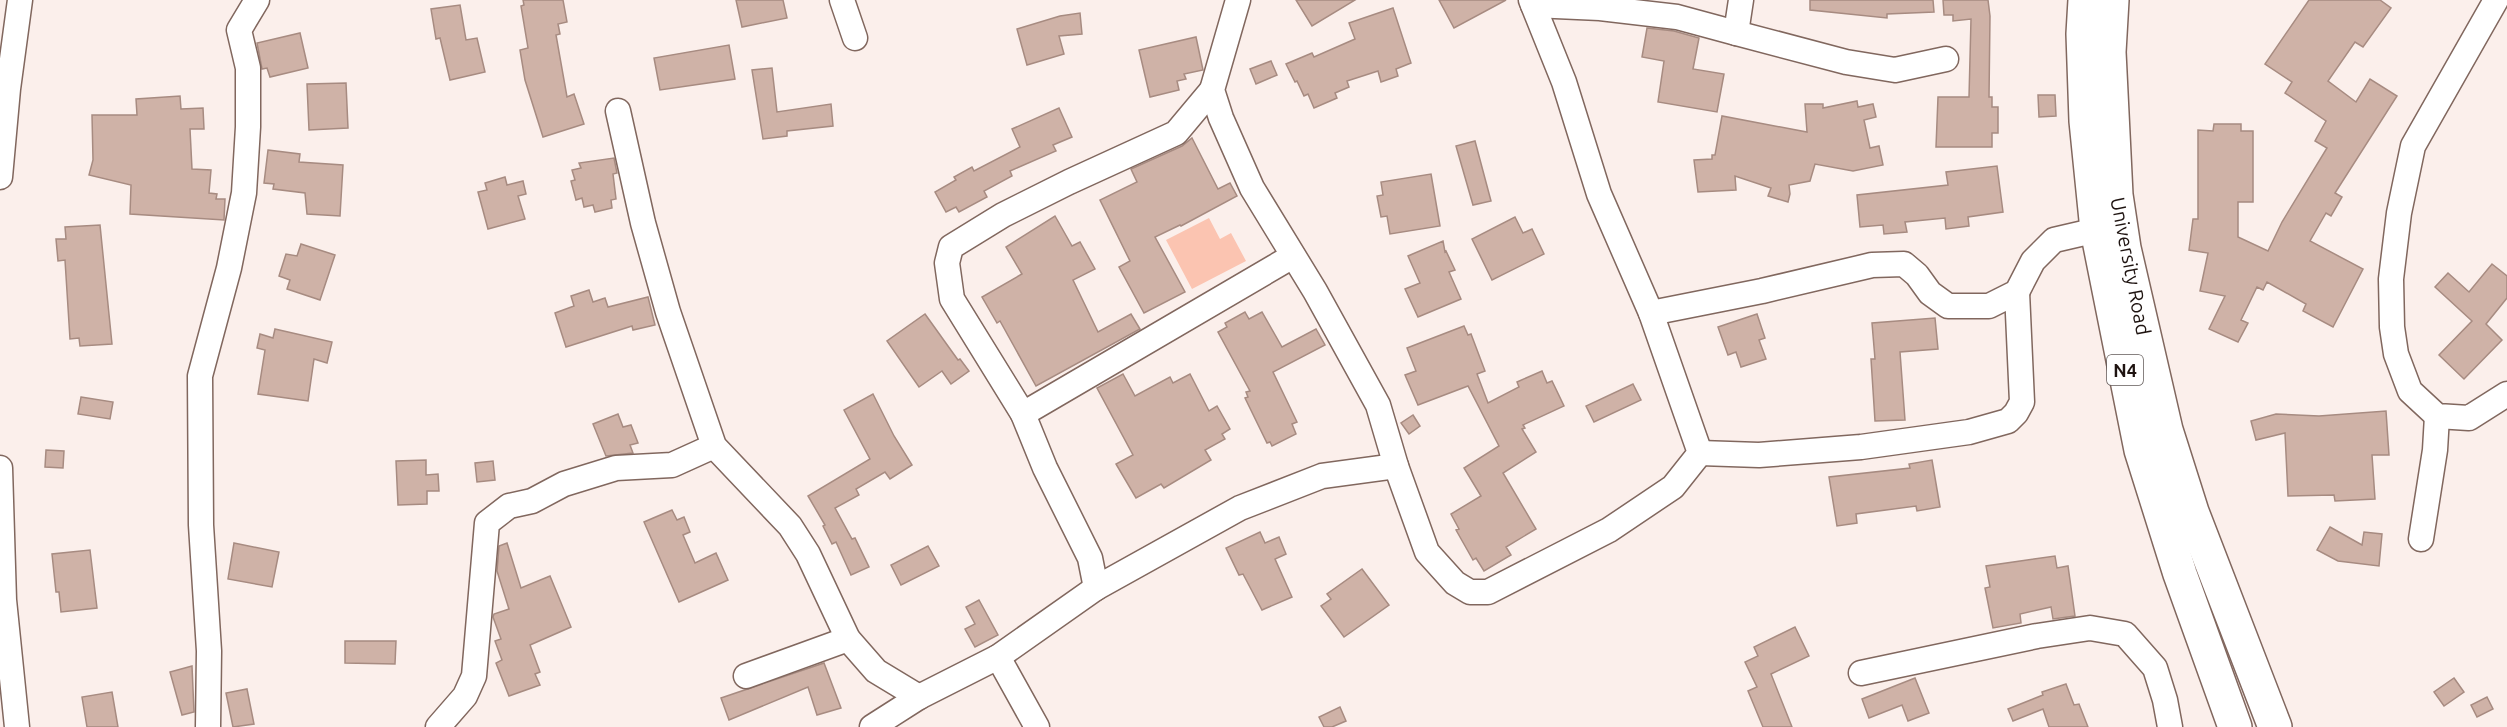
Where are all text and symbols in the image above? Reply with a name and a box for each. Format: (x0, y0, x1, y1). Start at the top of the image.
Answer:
street label: University Road (2106, 195, 2156, 337)
road number: N4 (2107, 355, 2143, 385)

